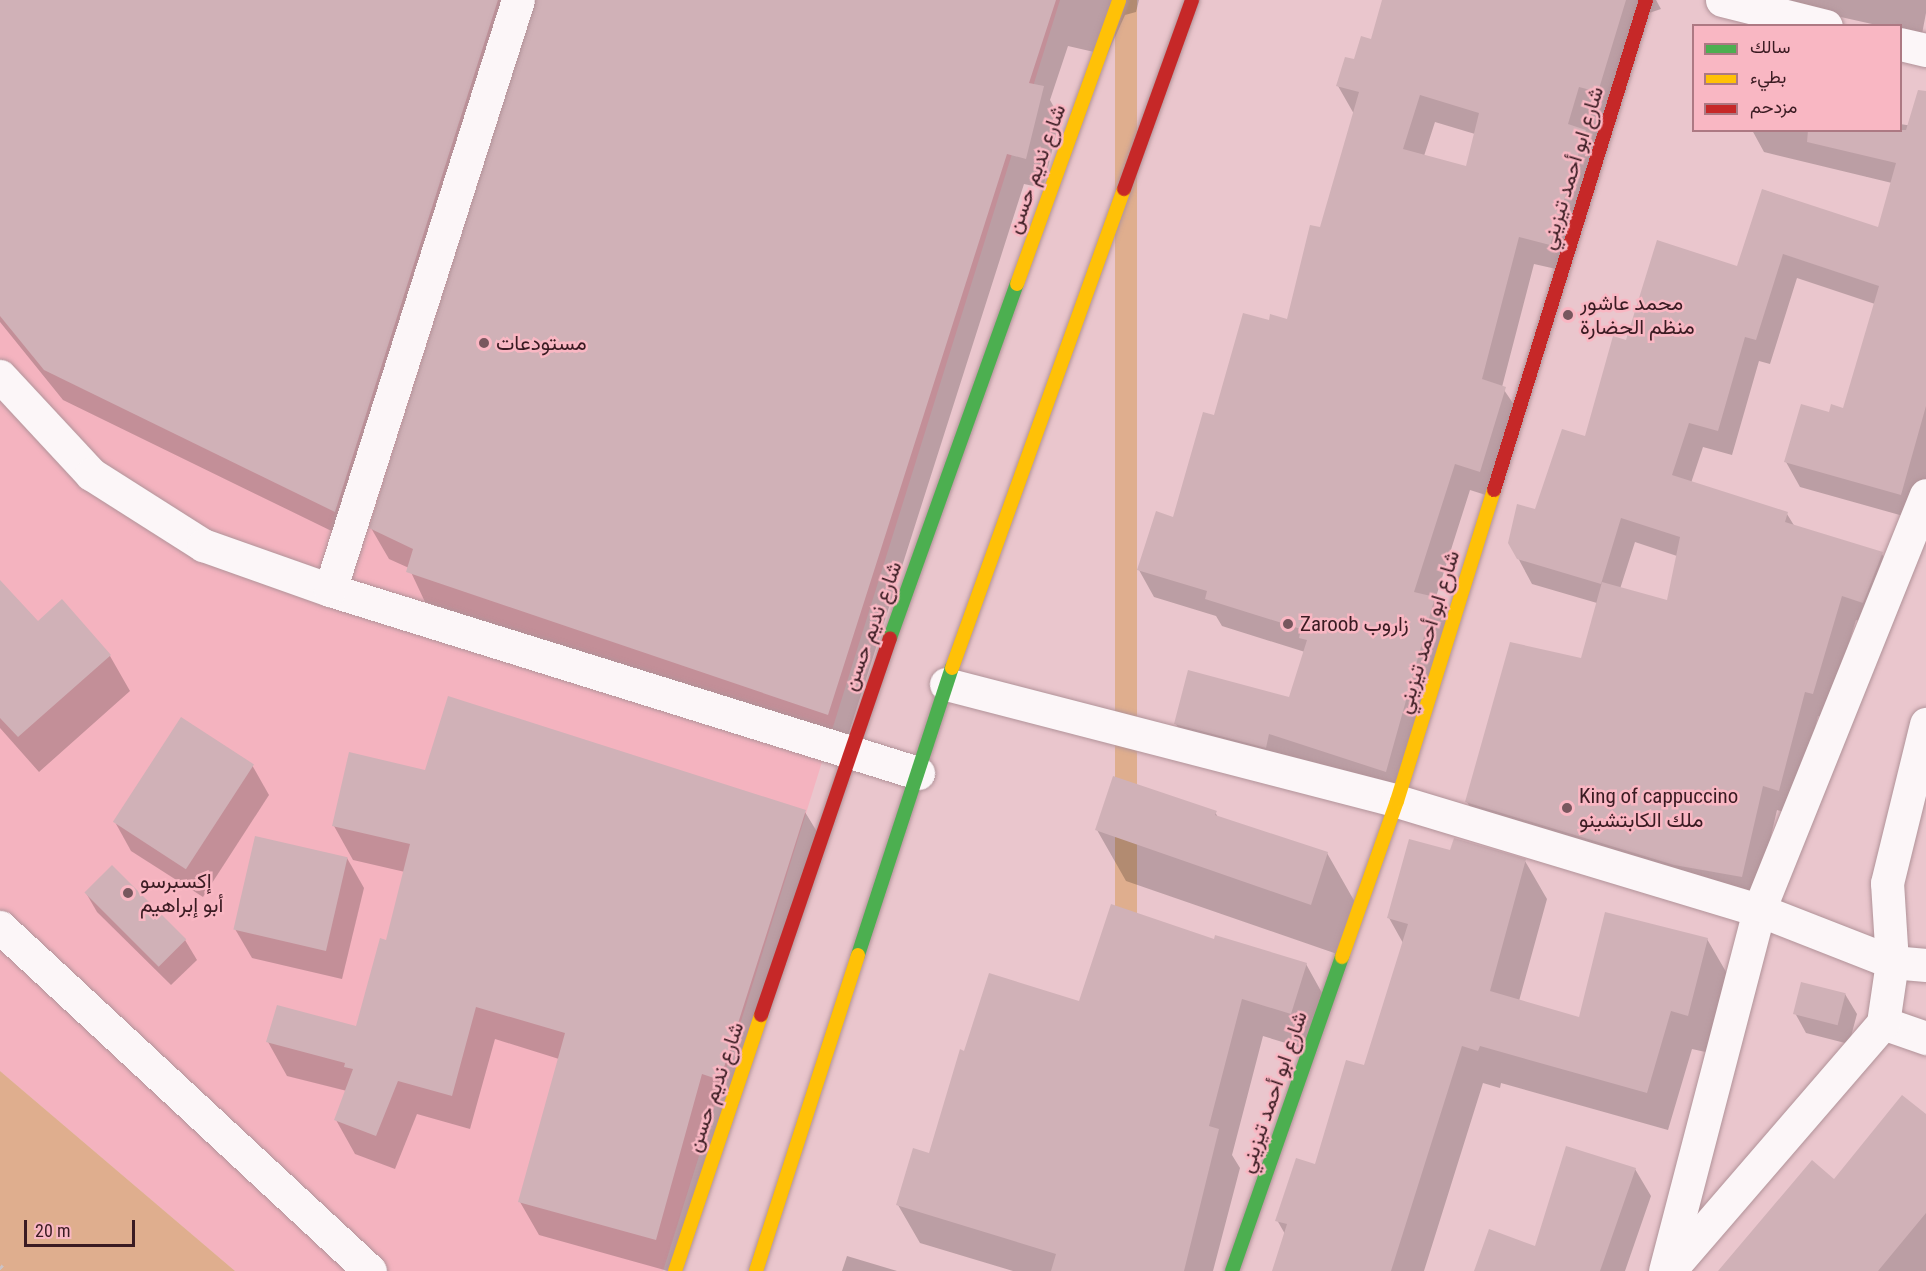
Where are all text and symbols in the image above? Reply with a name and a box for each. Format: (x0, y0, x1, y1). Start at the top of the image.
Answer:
legend (1692, 24, 1902, 132)
text: سالك (1750, 36, 1790, 57)
text: بطيء (1750, 66, 1786, 87)
street label: شارع ابو أحمد تيزيني (1535, 83, 1609, 253)
text: مزدحم (1750, 96, 1797, 117)
street label: شارع نديم حسن (1001, 101, 1071, 237)
place label: محمد عاشور منظم الحضارة (1580, 290, 1695, 340)
marker: محمد عاشور منظم الحضارة (1561, 308, 1575, 322)
place label: مستودعات (496, 330, 587, 356)
marker: مستودعات (477, 336, 491, 350)
street label: شارع ابو أحمد تيزيني (1391, 547, 1465, 717)
street label: شارع نديم حسن (837, 558, 907, 694)
place label: Zaroob زاروب (1300, 611, 1409, 637)
marker: Zaroob زاروب (1281, 617, 1295, 631)
place label: King of cappuccino ملك الكابتشينو (1579, 783, 1738, 833)
marker: King of cappuccino ملك الكابتشينو (1560, 801, 1574, 815)
place label: إكسبرسو أبو إبراهيم (140, 868, 223, 918)
marker: إكسبرسو أبو إبراهيم (121, 886, 135, 900)
street label: شارع ابو أحمد تيزيني (1234, 1008, 1312, 1176)
street label: شارع نديم حسن (681, 1019, 749, 1155)
scale bar (27, 1208, 138, 1246)
text: 20 m (35, 1220, 70, 1241)

